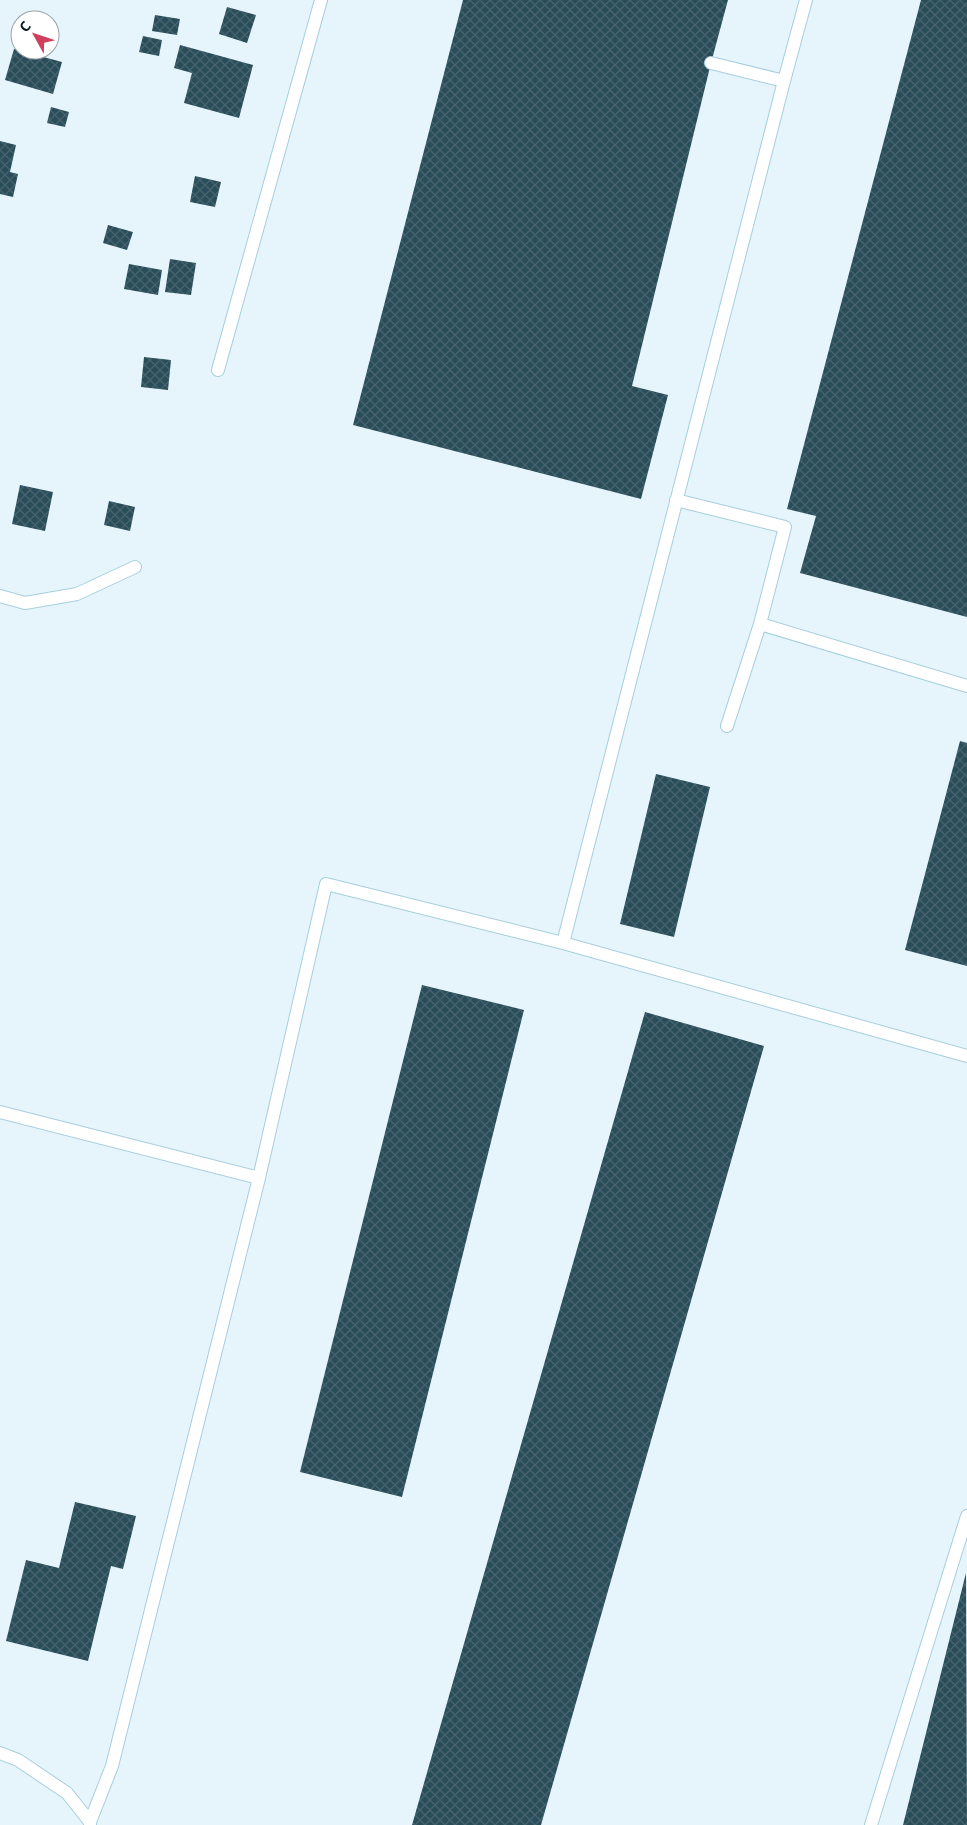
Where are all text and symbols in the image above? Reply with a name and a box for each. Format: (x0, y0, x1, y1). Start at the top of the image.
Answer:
north arrow (10, 10, 60, 60)
text: С (15, 17, 35, 36)

